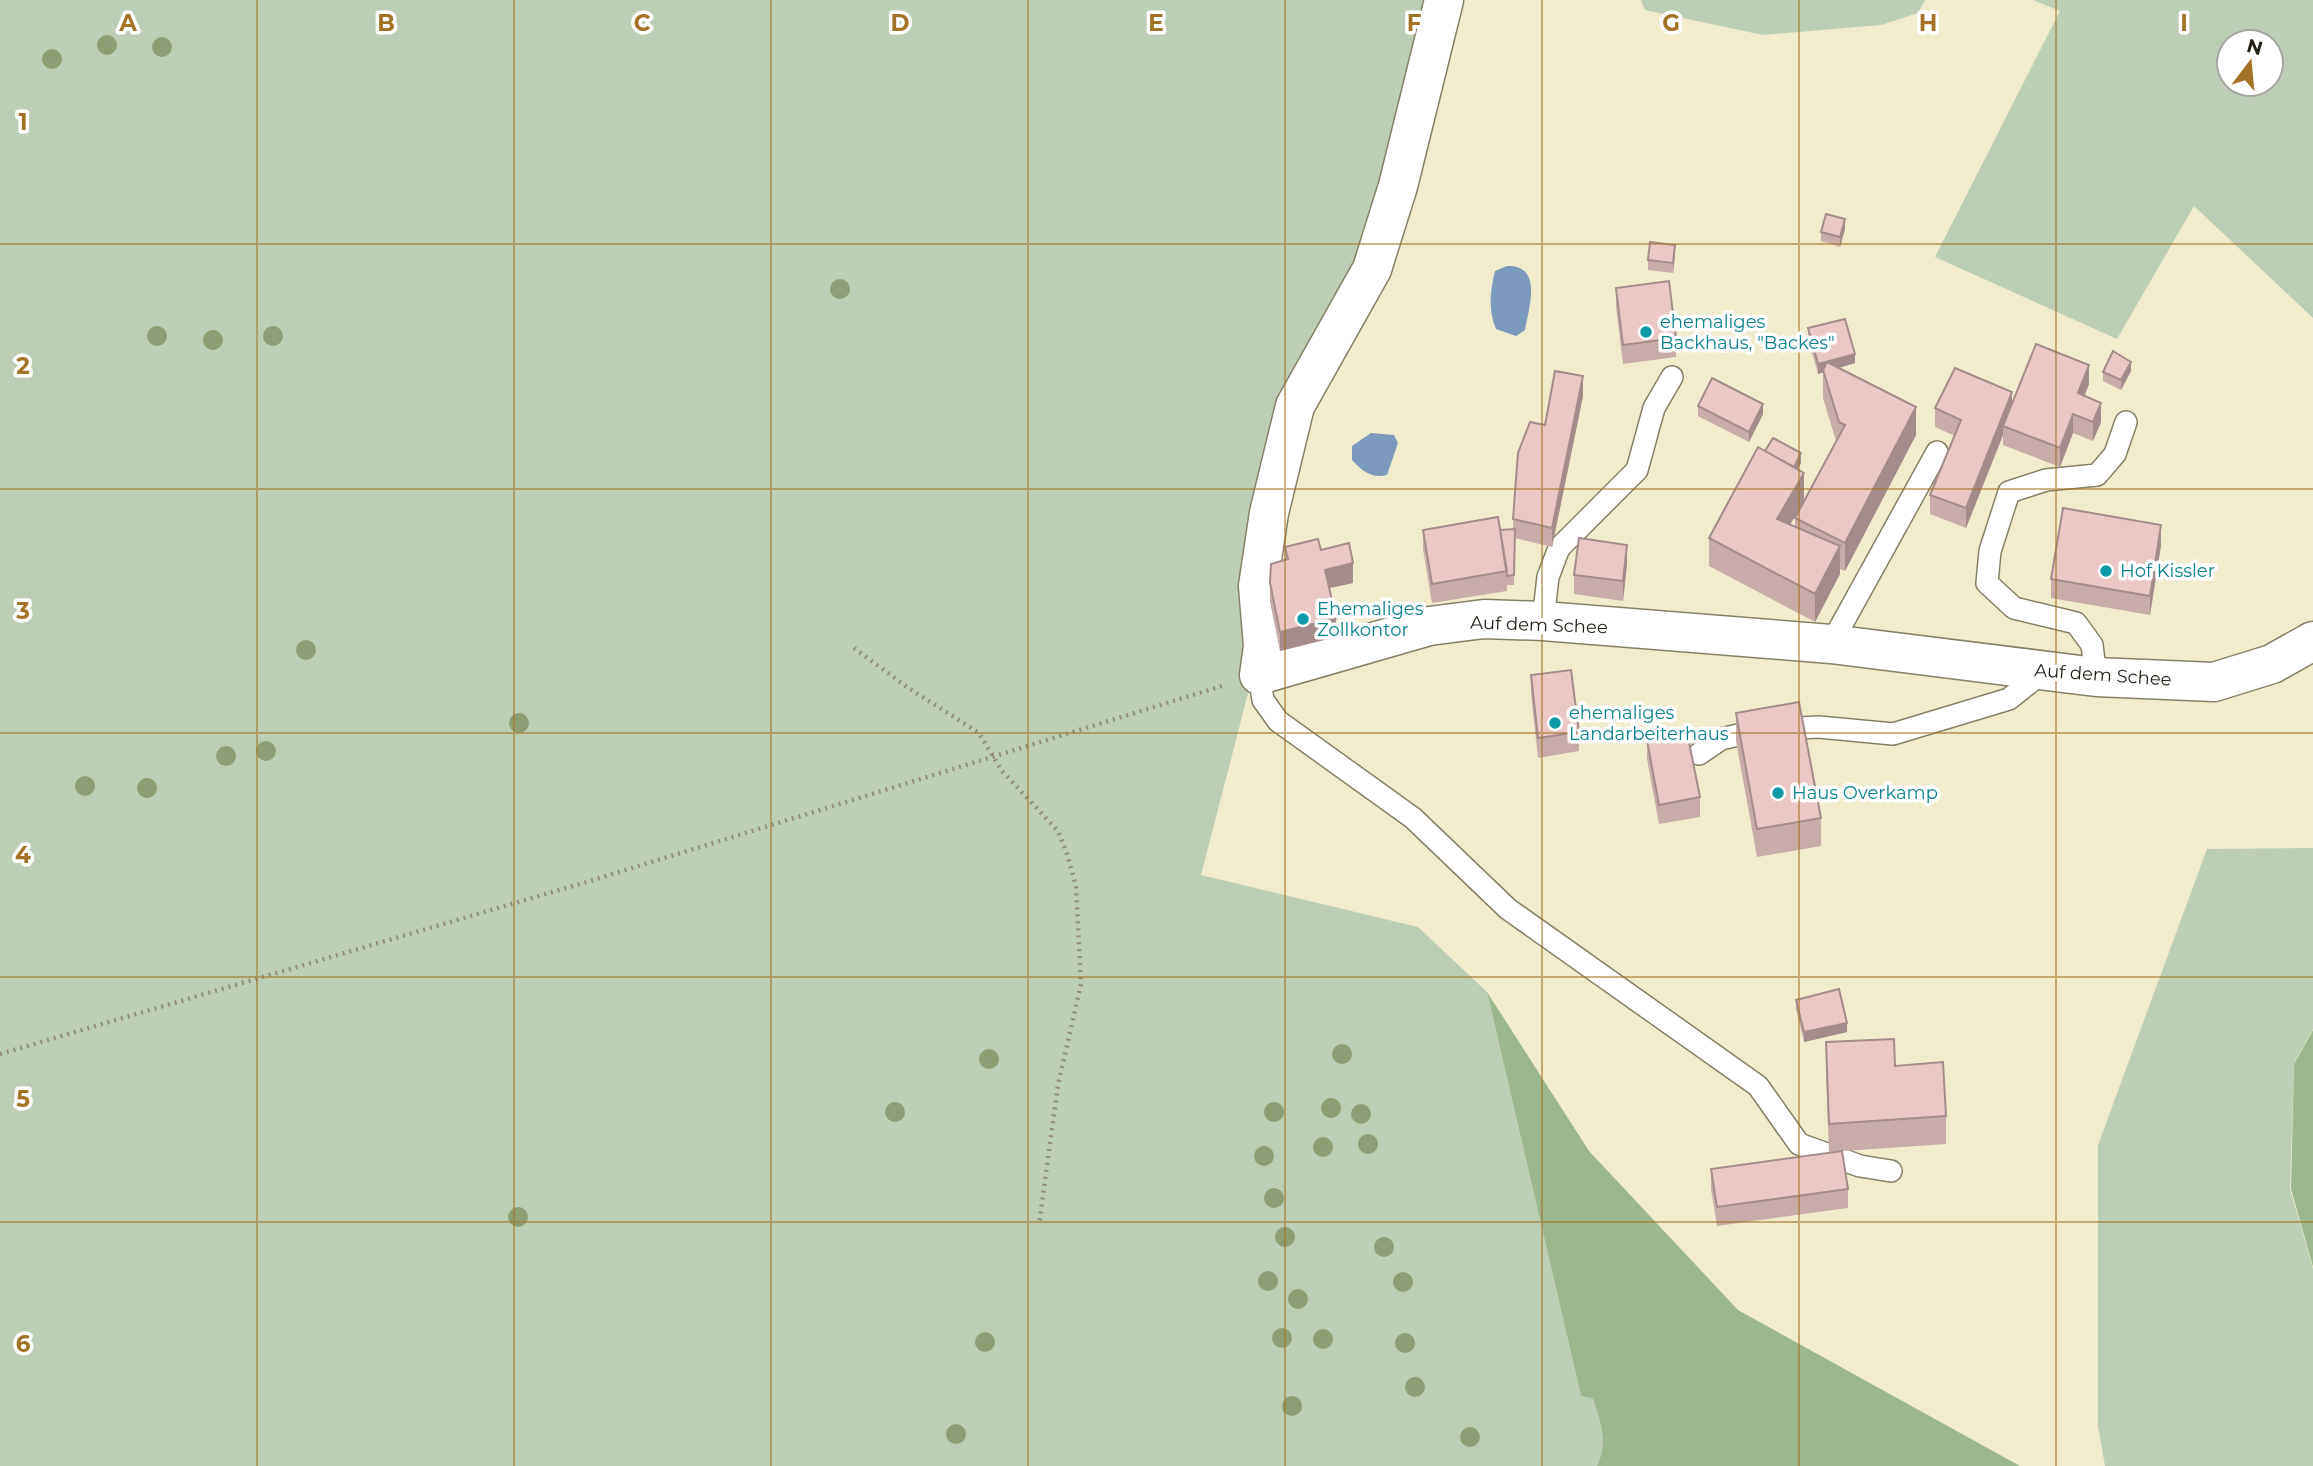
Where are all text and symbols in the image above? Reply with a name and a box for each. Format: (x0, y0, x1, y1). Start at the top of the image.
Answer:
text: A (118, 9, 137, 37)
text: B (377, 9, 395, 37)
text: C (634, 9, 651, 37)
text: D (891, 9, 910, 37)
text: E (1148, 9, 1164, 37)
text: F (1407, 9, 1422, 37)
text: G (1662, 9, 1680, 37)
text: H (1919, 9, 1937, 37)
text: I (2180, 9, 2188, 37)
north arrow (2215, 28, 2285, 98)
text: N (2244, 34, 2265, 60)
text: 1 (18, 108, 28, 136)
place label: ehemaliges Backhaus, "Backes" (1660, 311, 1835, 354)
marker: ehemaliges Backhaus, "Backes" (1638, 324, 1654, 340)
text: 2 (16, 352, 30, 380)
place label: Hof Kissler (2120, 560, 2215, 582)
marker: Hof Kissler (2098, 563, 2114, 579)
text: 3 (15, 597, 30, 625)
place label: Ehemaliges Zollkontor (1317, 598, 1424, 641)
marker: Ehemaliges Zollkontor (1295, 611, 1311, 627)
street label: Auf dem Schee (1470, 612, 1608, 638)
street label: Auf dem Schee (2034, 659, 2172, 691)
place label: ehemaliges Landarbeiterhaus (1569, 702, 1729, 745)
marker: ehemaliges Landarbeiterhaus (1547, 715, 1563, 731)
place label: Haus Overkamp (1792, 782, 1938, 804)
marker: Haus Overkamp (1770, 785, 1786, 801)
text: 4 (15, 841, 31, 869)
text: 5 (16, 1085, 30, 1113)
text: 6 (16, 1330, 31, 1358)

